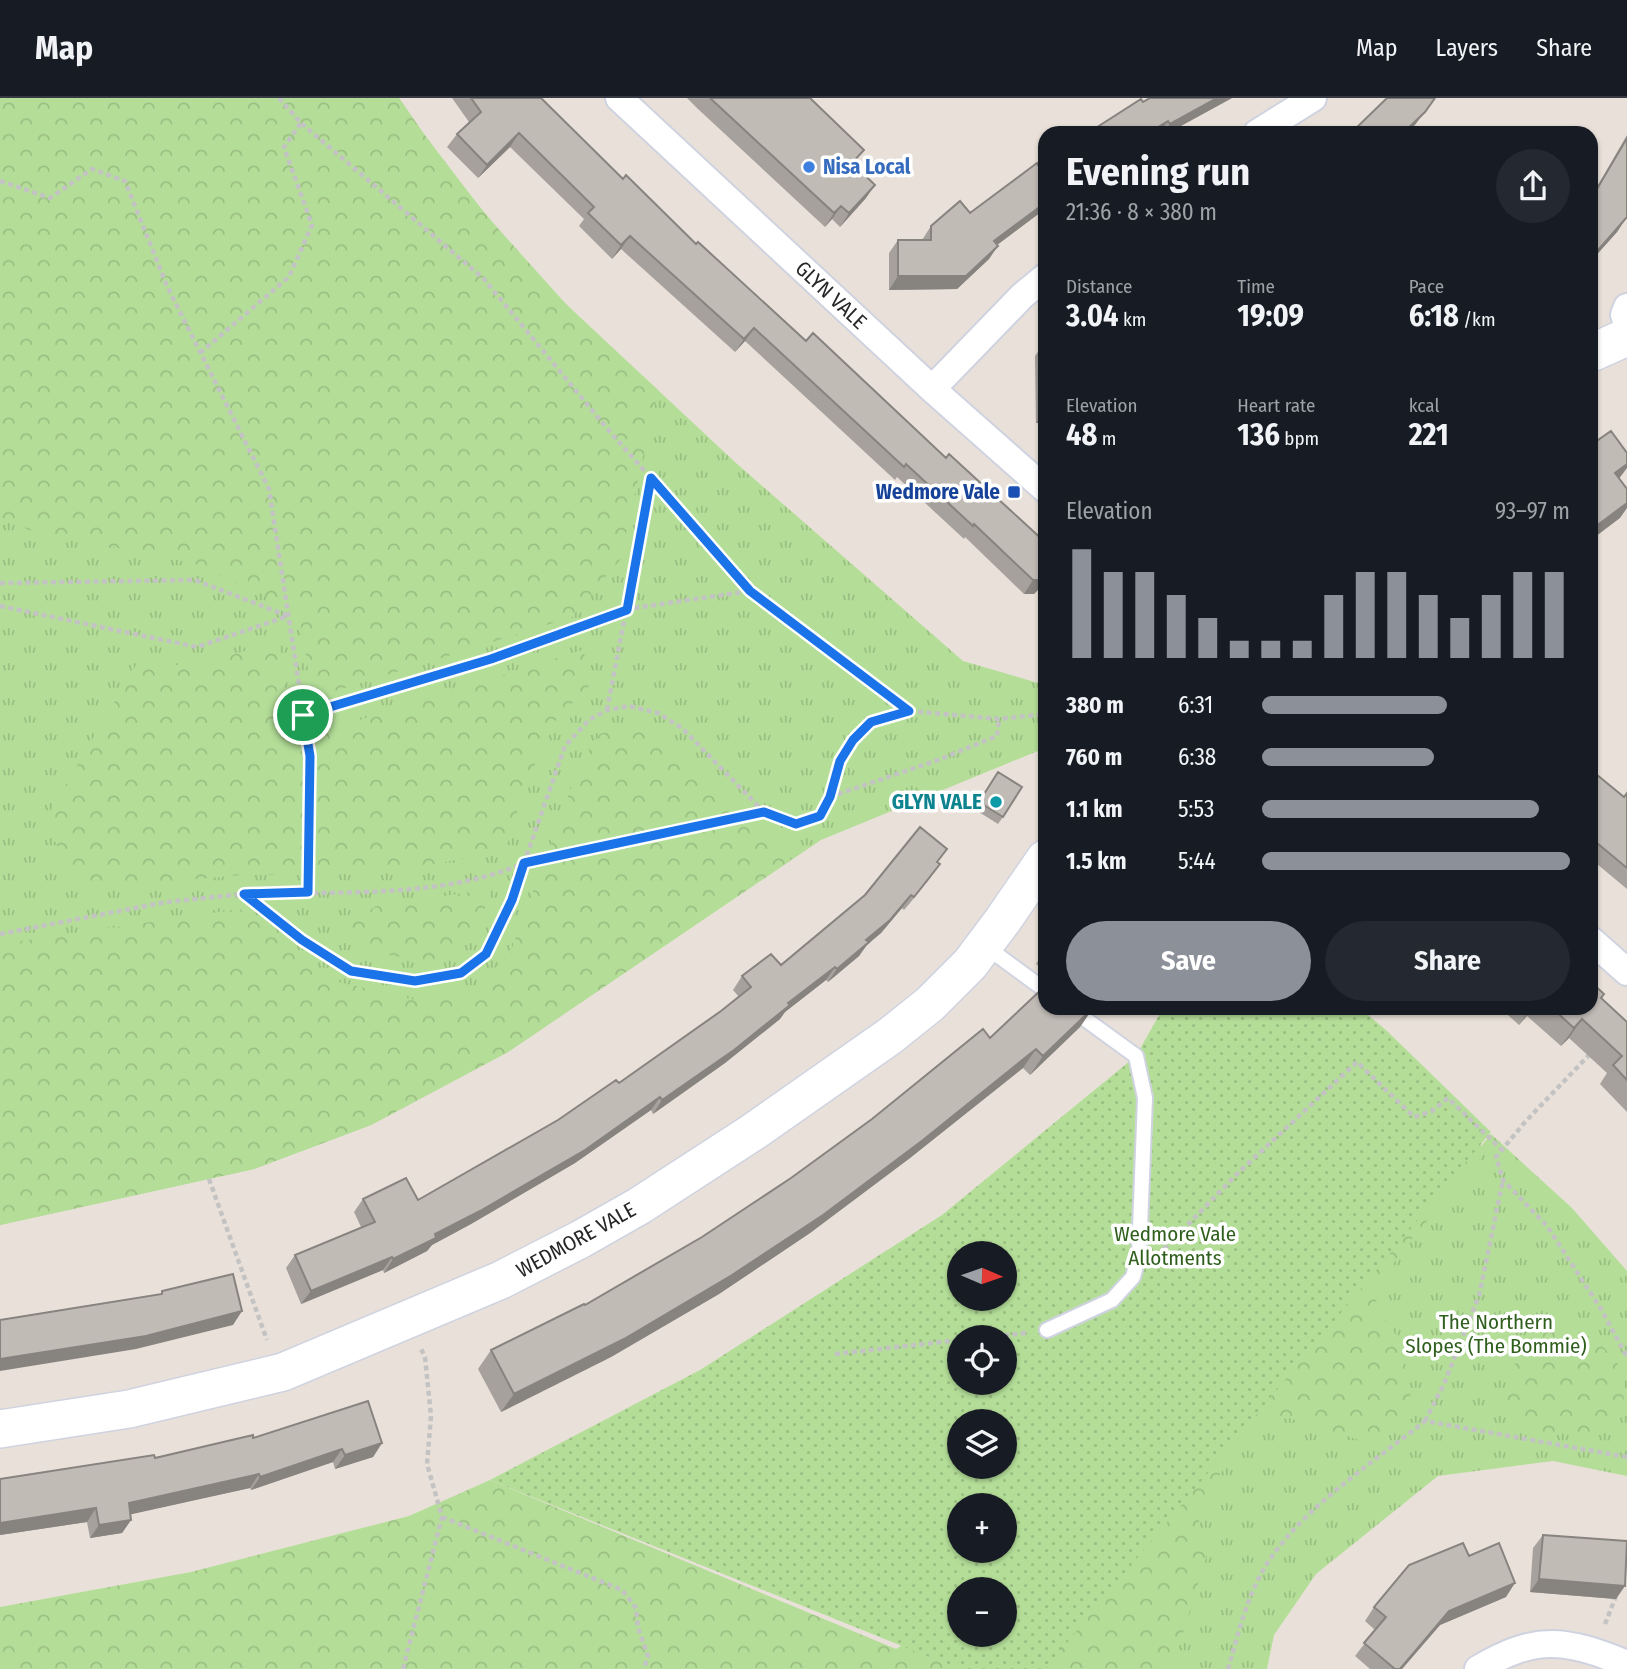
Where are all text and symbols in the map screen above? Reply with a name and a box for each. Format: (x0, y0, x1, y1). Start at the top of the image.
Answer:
text: Map (35, 28, 93, 68)
text: Map (1356, 34, 1398, 62)
text: Layers (1436, 34, 1498, 62)
text: Share (1536, 34, 1592, 62)
text: Evening run (1066, 149, 1250, 195)
button: share (1496, 149, 1570, 223)
place label: Nisa Local (823, 154, 911, 180)
marker: Nisa Local (801, 159, 817, 175)
text: 21:36 · 8 × 380 m (1066, 198, 1217, 226)
street label: GLYN VALE (790, 255, 872, 335)
text: Distance (1066, 275, 1133, 298)
text: Time (1237, 275, 1275, 298)
text: Pace (1409, 275, 1444, 298)
text: 3.04 (1066, 298, 1118, 334)
text: 19:09 (1237, 298, 1304, 334)
text: 6:18 (1409, 298, 1459, 334)
text: km (1118, 308, 1146, 331)
text: /km (1459, 308, 1496, 331)
text: Elevation (1066, 394, 1138, 417)
text: Heart rate (1237, 394, 1315, 417)
text: kcal (1409, 394, 1439, 417)
text: 48 (1066, 417, 1097, 453)
text: 136 (1237, 417, 1280, 453)
text: 221 (1409, 417, 1449, 453)
text: m (1097, 427, 1116, 450)
text: bpm (1280, 427, 1319, 450)
place label: Wedmore Vale (876, 479, 1000, 505)
marker: Wedmore Vale (1006, 484, 1022, 500)
text: Elevation (1066, 497, 1153, 525)
text: 93–97 m (1495, 497, 1570, 525)
pin (273, 685, 333, 745)
text: 380 m (1066, 691, 1124, 719)
text: 6:31 (1178, 691, 1213, 719)
icon: arrive (284, 696, 322, 734)
text: 760 m (1066, 743, 1122, 771)
text: 6:38 (1178, 743, 1216, 771)
place label: GLYN VALE (892, 789, 982, 815)
marker: GLYN VALE (988, 794, 1004, 810)
text: 1.1 km (1066, 795, 1122, 823)
text: 5:53 (1178, 795, 1214, 823)
text: 1.5 km (1066, 847, 1127, 875)
text: 5:44 (1178, 847, 1216, 875)
button: Save (1066, 921, 1311, 1001)
button: Share (1325, 921, 1570, 1001)
street label: WEDMORE VALE (512, 1196, 640, 1283)
park label: Wedmore Vale Allotments (1114, 1221, 1236, 1271)
north arrow (947, 1241, 1017, 1311)
map controls (947, 1241, 1017, 1647)
park label: The Northern Slopes (The Bommie) (1405, 1309, 1587, 1359)
button: locate (947, 1325, 1017, 1395)
button: layers (947, 1409, 1017, 1479)
button: + (947, 1493, 1017, 1563)
button: − (947, 1577, 1017, 1647)

